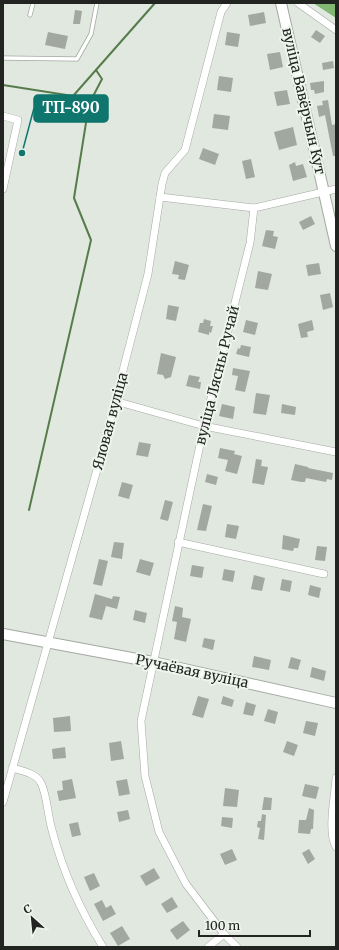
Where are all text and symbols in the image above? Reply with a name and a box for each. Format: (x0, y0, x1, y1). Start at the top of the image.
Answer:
street label: вуліца Вавёрчын Кут (278, 26, 330, 177)
callout: ТП-890 (34, 95, 108, 122)
text: ТП-890 (42, 98, 100, 117)
street label: вуліца Лясны Ручай (191, 303, 243, 447)
street label: Яловая вуліца (88, 370, 132, 472)
street label: Ручаёвая вуліца (134, 650, 251, 692)
north arrow (12, 898, 52, 938)
text: С (21, 901, 34, 917)
scale bar (199, 912, 310, 938)
text: 100 m (205, 918, 240, 933)

